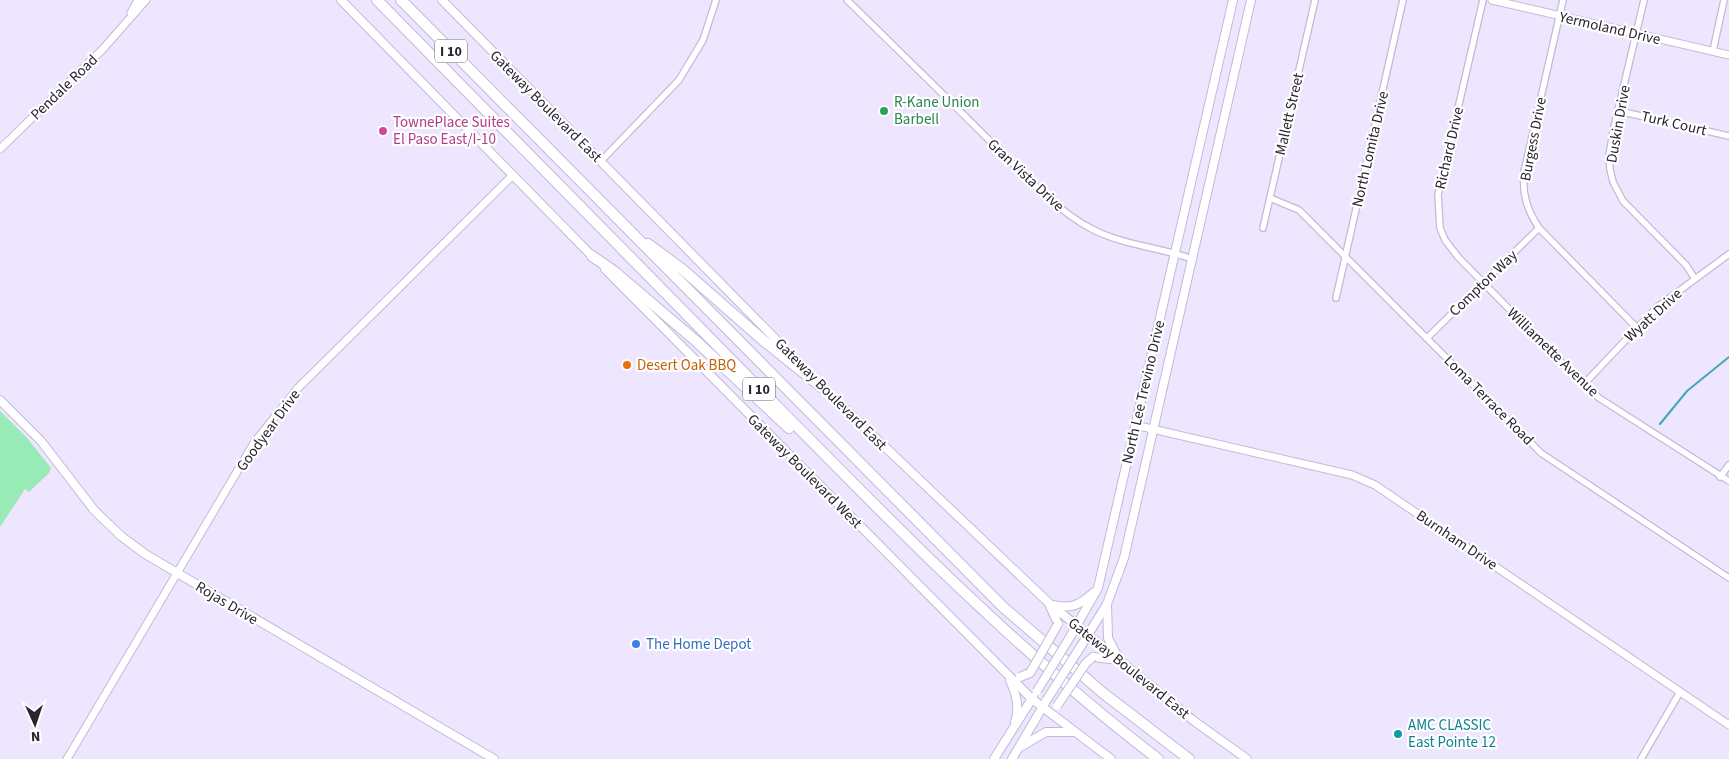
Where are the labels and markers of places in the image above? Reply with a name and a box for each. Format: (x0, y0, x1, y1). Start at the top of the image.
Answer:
place label: R-Kane Union Barbell (894, 92, 980, 130)
marker: R-Kane Union Barbell (878, 105, 890, 117)
place label: TownePlace Suites El Paso East/I-10 (393, 112, 510, 150)
marker: TownePlace Suites El Paso East/I-10 (377, 125, 389, 137)
place label: Desert Oak BBQ (637, 355, 736, 376)
marker: Desert Oak BBQ (621, 359, 633, 371)
place label: The Home Depot (646, 634, 751, 655)
marker: The Home Depot (630, 638, 642, 650)
place label: AMC CLASSIC East Pointe 12 (1408, 715, 1496, 753)
marker: AMC CLASSIC East Pointe 12 (1392, 728, 1404, 740)

